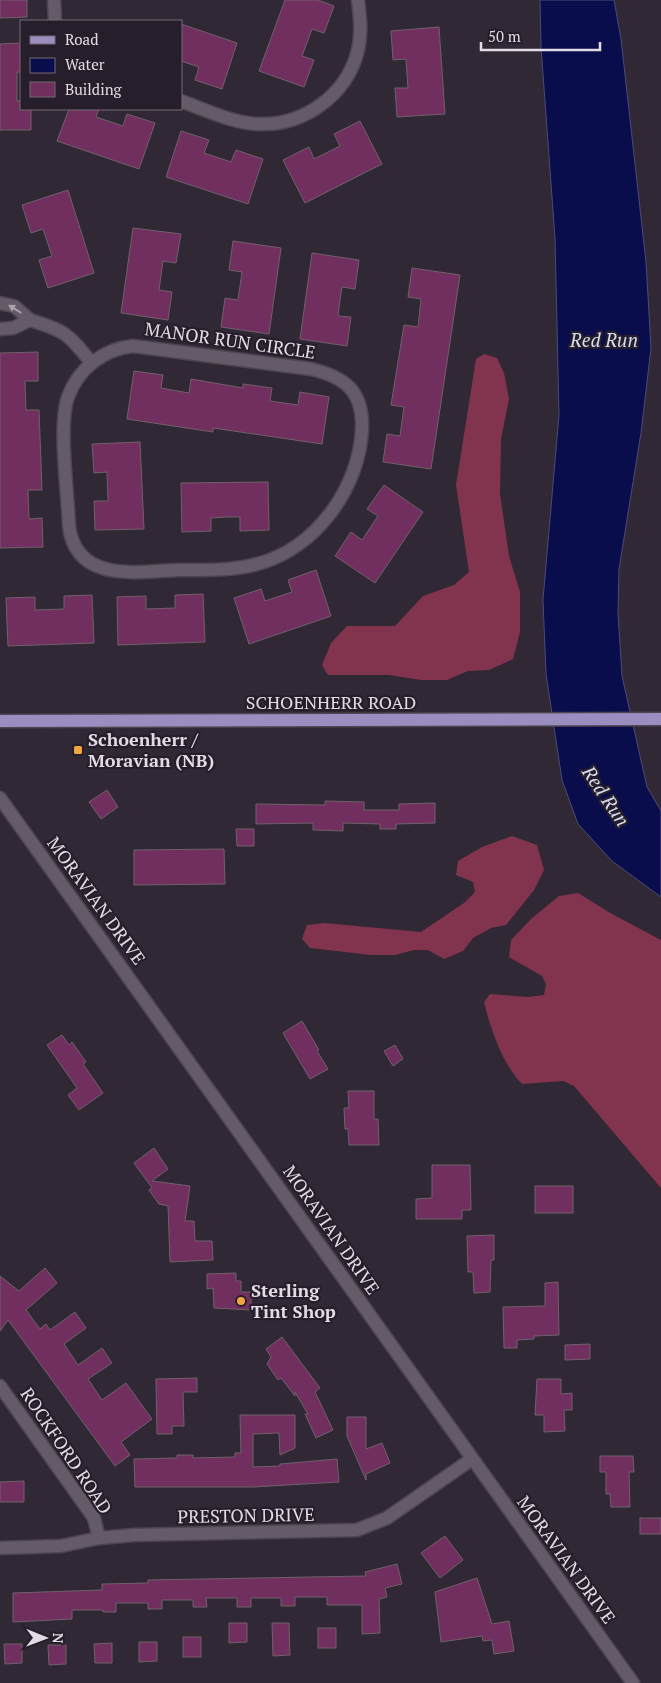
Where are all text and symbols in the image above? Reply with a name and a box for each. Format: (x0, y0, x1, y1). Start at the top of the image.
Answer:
legend (20, 20, 182, 110)
scale bar (481, 20, 600, 52)
text: 50 m (488, 26, 521, 46)
text: Road (65, 29, 98, 49)
text: Water (65, 54, 105, 74)
text: Building (65, 79, 123, 99)
one-way arrow (8, 304, 22, 313)
street label: MANOR RUN CIRCLE (143, 316, 317, 364)
water label: Red Run (569, 327, 638, 352)
street label: SCHOENHERR ROAD (246, 690, 416, 714)
place label: Schoenherr / Moravian (NB) (88, 727, 214, 772)
marker: Schoenherr / Moravian (NB) (72, 744, 84, 756)
water label: Red Run (577, 760, 636, 831)
street label: MORAVIAN DRIVE (42, 832, 151, 969)
street label: MORAVIAN DRIVE (278, 1160, 385, 1299)
place label: Sterling Tint Shop (251, 1278, 336, 1323)
marker: Sterling Tint Shop (235, 1295, 247, 1307)
street label: ROCKFORD ROAD (16, 1383, 118, 1518)
street label: MORAVIAN DRIVE (512, 1491, 621, 1628)
street label: PRESTON DRIVE (177, 1502, 315, 1528)
north arrow (20, 1613, 70, 1663)
text: N (49, 1633, 68, 1644)

